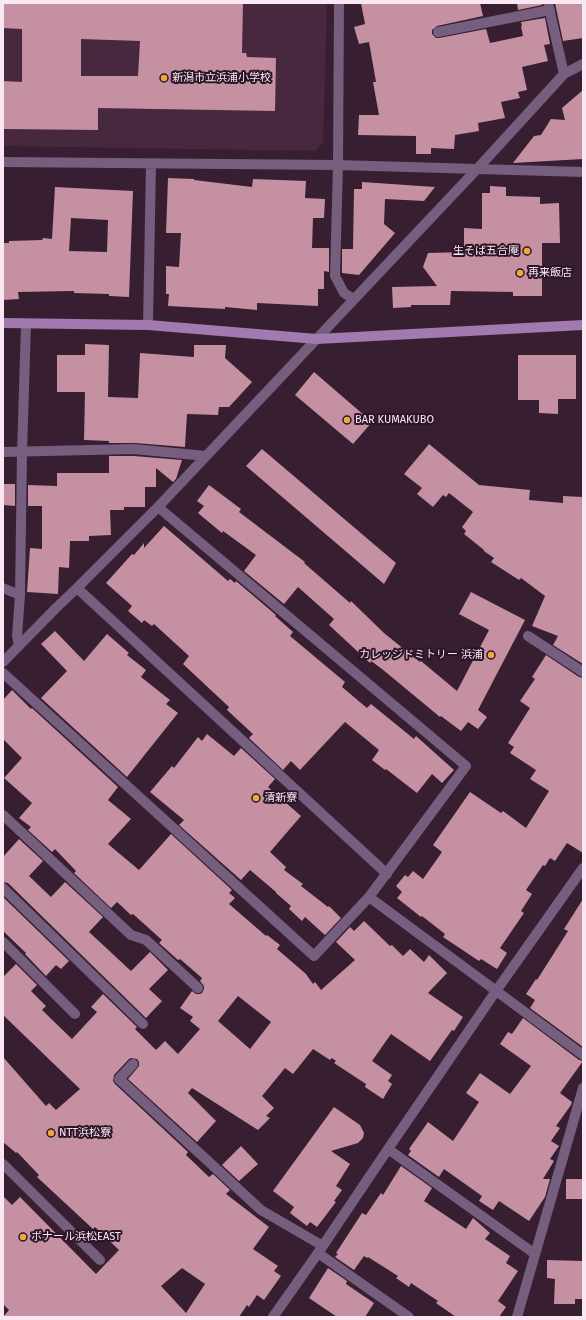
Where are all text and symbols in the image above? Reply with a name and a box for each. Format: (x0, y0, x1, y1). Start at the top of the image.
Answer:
place label: 新潟市立浜浦小学校 (172, 71, 271, 85)
marker: 新潟市立浜浦小学校 (159, 73, 169, 83)
place label: 生そば五合庵 (453, 244, 519, 258)
marker: 生そば五合庵 (522, 246, 532, 256)
place label: 再来飯店 (528, 266, 572, 280)
marker: 再来飯店 (515, 268, 525, 278)
place label: BAR KUMAKUBO (355, 413, 434, 427)
marker: BAR KUMAKUBO (342, 415, 352, 425)
place label: カレッジドミトリー 浜浦 (359, 648, 483, 662)
marker: カレッジドミトリー 浜浦 (486, 650, 496, 660)
place label: 清新寮 (264, 791, 297, 805)
marker: 清新寮 (251, 793, 261, 803)
place label: NTT浜松寮 (59, 1126, 111, 1140)
marker: NTT浜松寮 (46, 1128, 56, 1138)
place label: ボナール浜松EAST (31, 1230, 121, 1244)
marker: ボナール浜松EAST (18, 1232, 28, 1242)

